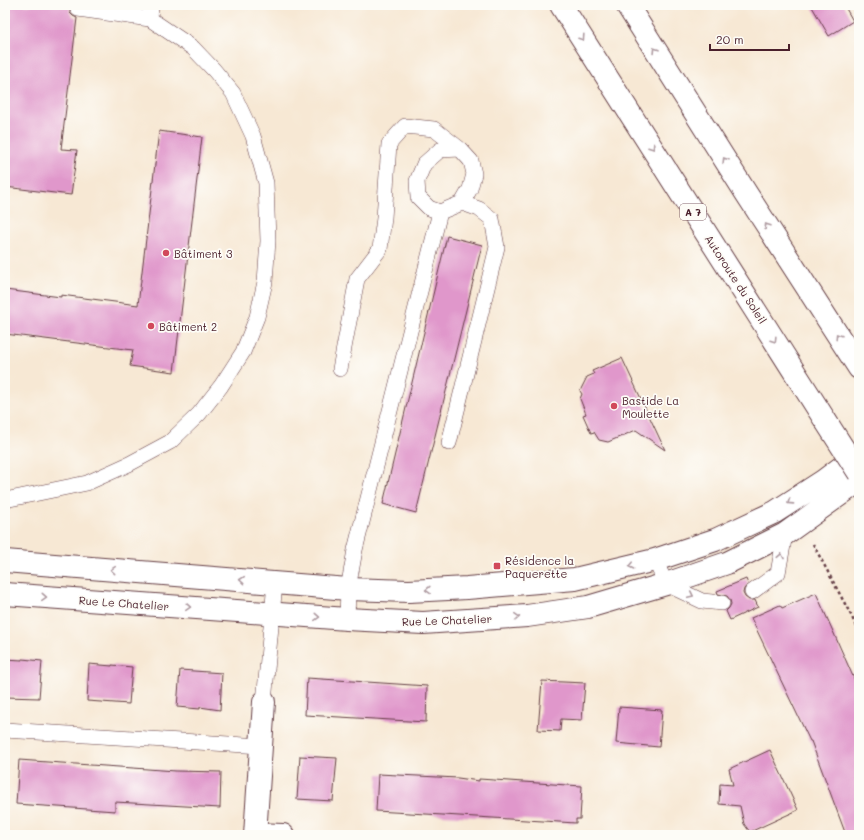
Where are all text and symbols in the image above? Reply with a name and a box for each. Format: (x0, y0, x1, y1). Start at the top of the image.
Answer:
scale bar (710, 26, 789, 52)
text: 20 m (716, 31, 744, 47)
one-way arrow (577, 34, 584, 41)
one-way arrow (653, 47, 660, 54)
one-way arrow (647, 143, 654, 150)
one-way arrow (723, 157, 730, 164)
road number: A 7 (680, 204, 706, 220)
one-way arrow (765, 224, 772, 231)
street label: Autoroute du Soleil (702, 232, 770, 326)
place label: Bâtiment 3 (174, 246, 233, 261)
marker: Bâtiment 3 (161, 248, 171, 258)
place label: Bâtiment 2 (159, 319, 217, 334)
marker: Bâtiment 2 (146, 321, 156, 331)
one-way arrow (835, 333, 843, 340)
one-way arrow (769, 336, 777, 343)
place label: Bastide La Moulette (622, 393, 679, 421)
marker: Bastide La Moulette (609, 401, 619, 411)
one-way arrow (787, 498, 794, 505)
one-way arrow (776, 552, 785, 559)
place label: Résidence la Paquerette (505, 553, 574, 581)
marker: Résidence la Paquerette (492, 561, 502, 571)
one-way arrow (628, 561, 635, 570)
one-way arrow (110, 565, 116, 574)
one-way arrow (239, 576, 245, 585)
one-way arrow (425, 586, 431, 594)
one-way arrow (686, 590, 694, 598)
one-way arrow (41, 592, 47, 601)
street label: Rue Le Chatelier (78, 592, 170, 614)
one-way arrow (184, 603, 191, 612)
street label: Rue Le Chatelier (402, 611, 492, 629)
one-way arrow (314, 612, 320, 621)
one-way arrow (514, 613, 520, 622)

